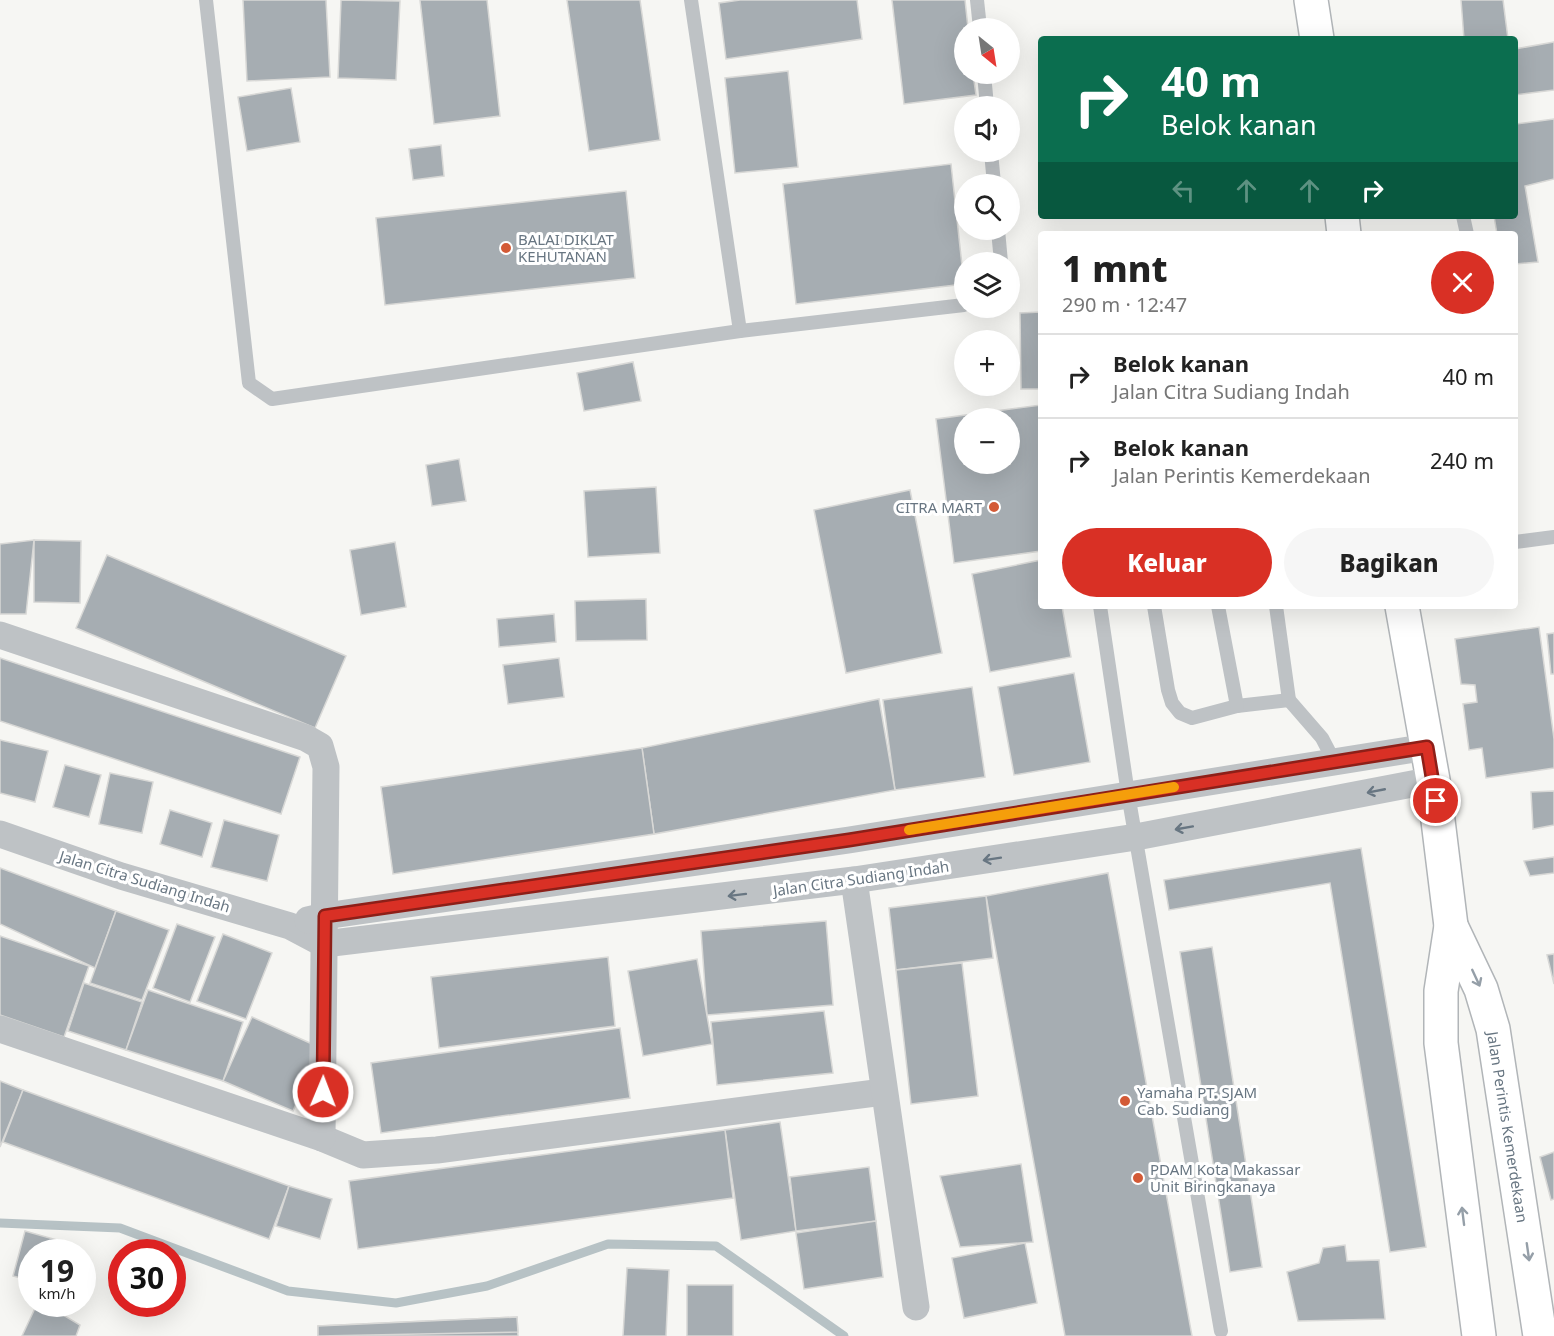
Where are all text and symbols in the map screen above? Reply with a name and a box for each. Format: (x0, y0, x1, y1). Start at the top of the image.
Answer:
north arrow (954, 18, 1020, 84)
map controls (954, 18, 1020, 474)
text: 40 m (1161, 52, 1261, 109)
icon: right (1062, 60, 1140, 138)
button: sound (954, 96, 1020, 162)
text: Belok kanan (1161, 106, 1317, 143)
button: search (954, 174, 1020, 240)
icon: left (1167, 174, 1200, 207)
icon: ahead (1230, 174, 1263, 207)
icon: ahead (1293, 174, 1326, 207)
icon: right (1356, 174, 1389, 207)
place label: BALAI DIKLAT KEHUTANAN (518, 229, 614, 266)
marker: BALAI DIKLAT KEHUTANAN (499, 241, 513, 255)
text: 1 mnt (1062, 244, 1167, 293)
button: close (1431, 251, 1494, 314)
button: layers (954, 252, 1020, 318)
text: 290 m · 12:47 (1062, 291, 1187, 318)
button: + (954, 330, 1020, 396)
text: Belok kanan (1113, 348, 1249, 378)
icon: right (1062, 360, 1095, 393)
text: 40 m (1443, 361, 1494, 391)
text: Jalan Citra Sudiang Indah (1113, 378, 1350, 405)
button: − (954, 408, 1020, 474)
text: Belok kanan (1113, 432, 1249, 462)
icon: right (1062, 444, 1095, 477)
text: 240 m (1430, 445, 1494, 475)
text: Jalan Perintis Kemerdekaan (1113, 462, 1371, 489)
place label: CITRA MART (895, 497, 983, 517)
marker: CITRA MART (987, 500, 1001, 514)
button: Keluar (1062, 528, 1272, 597)
button: Bagikan (1284, 528, 1494, 597)
pin (1410, 775, 1461, 826)
icon: arrive (1419, 784, 1452, 817)
one-way arrow (1367, 786, 1386, 797)
one-way arrow (1175, 822, 1195, 833)
street label: Jalan Citra Sudiang Indah (55, 845, 233, 917)
one-way arrow (983, 853, 1002, 864)
street label: Jalan Citra Sudiang Indah (770, 856, 950, 901)
one-way arrow (727, 889, 747, 900)
one-way arrow (1470, 969, 1482, 987)
street label: Jalan Perintis Kemerdekaan (1483, 1028, 1533, 1224)
position arrow (291, 1060, 355, 1124)
place label: Yamaha PT. SJAM Cab. Sudiang (1137, 1082, 1257, 1119)
marker: Yamaha PT. SJAM Cab. Sudiang (1118, 1094, 1132, 1108)
place label: PDAM Kota Makassar Unit Biringkanaya (1150, 1159, 1300, 1196)
marker: PDAM Kota Makassar Unit Biringkanaya (1131, 1171, 1145, 1185)
one-way arrow (1457, 1206, 1468, 1226)
speed limit sign: 30 (108, 1239, 186, 1317)
one-way arrow (1523, 1241, 1534, 1261)
text: 19 (40, 1250, 74, 1291)
text: km/h (39, 1283, 75, 1303)

